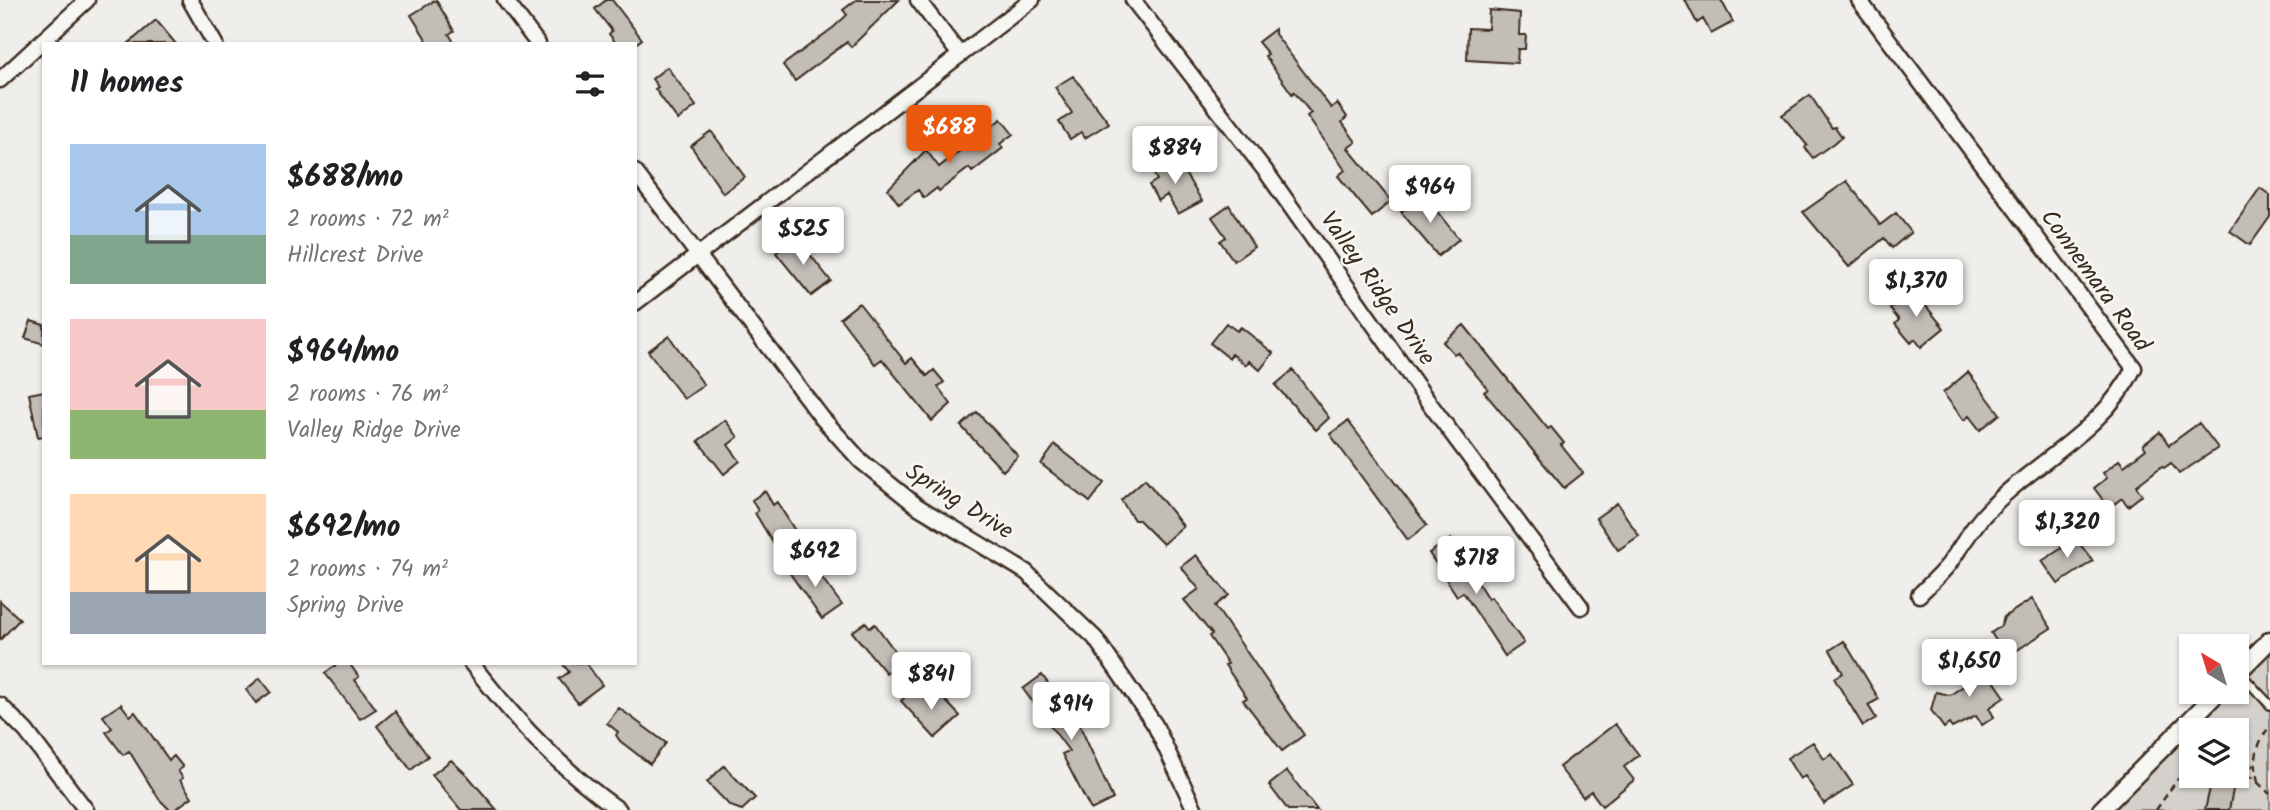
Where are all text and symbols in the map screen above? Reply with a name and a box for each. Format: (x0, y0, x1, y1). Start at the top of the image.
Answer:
text: 11 homes (70, 60, 183, 108)
icon: filters (571, 65, 609, 103)
pin: $688 (908, 106, 990, 165)
text: $688 (922, 110, 976, 146)
pin: $884 (1134, 127, 1216, 186)
text: $884 (1148, 131, 1202, 167)
text: $688/mo (287, 154, 403, 202)
pin: $964 (1389, 166, 1471, 225)
text: $964 (1405, 170, 1455, 206)
icon: home (126, 172, 210, 256)
street label: Connemara Road (2030, 201, 2161, 362)
text: 2 rooms · 72 m² (287, 202, 449, 238)
street label: Valley Ridge Drive (1309, 204, 1445, 375)
pin: $525 (762, 208, 844, 267)
text: $525 (778, 212, 828, 248)
text: Hillcrest Drive (287, 238, 423, 274)
pin: $1,370 (1859, 260, 1973, 319)
text: $1,370 (1885, 264, 1947, 300)
text: $964/mo (287, 329, 399, 377)
icon: home (126, 347, 210, 431)
text: 2 rooms · 76 m² (287, 377, 448, 413)
text: Valley Ridge Drive (287, 413, 461, 449)
street label: Spring Drive (897, 453, 1021, 551)
pin: $1,320 (2010, 500, 2124, 560)
text: $692/mo (287, 504, 400, 552)
text: $1,320 (2035, 505, 2099, 541)
icon: home (126, 522, 210, 606)
pin: $692 (774, 530, 856, 589)
text: $692 (789, 534, 841, 570)
pin: $718 (1435, 536, 1517, 596)
text: $718 (1454, 541, 1499, 577)
text: 2 rooms · 74 m² (287, 552, 448, 588)
text: Spring Drive (287, 588, 404, 624)
north arrow (2179, 634, 2249, 704)
map controls (2179, 634, 2249, 788)
pin: $1,650 (1912, 640, 2026, 699)
text: $1,650 (1938, 644, 2000, 680)
pin: $841 (890, 652, 972, 712)
text: $841 (908, 657, 954, 693)
pin: $914 (1030, 682, 1112, 742)
text: $914 (1049, 687, 1093, 723)
button: layers (2179, 718, 2249, 788)

